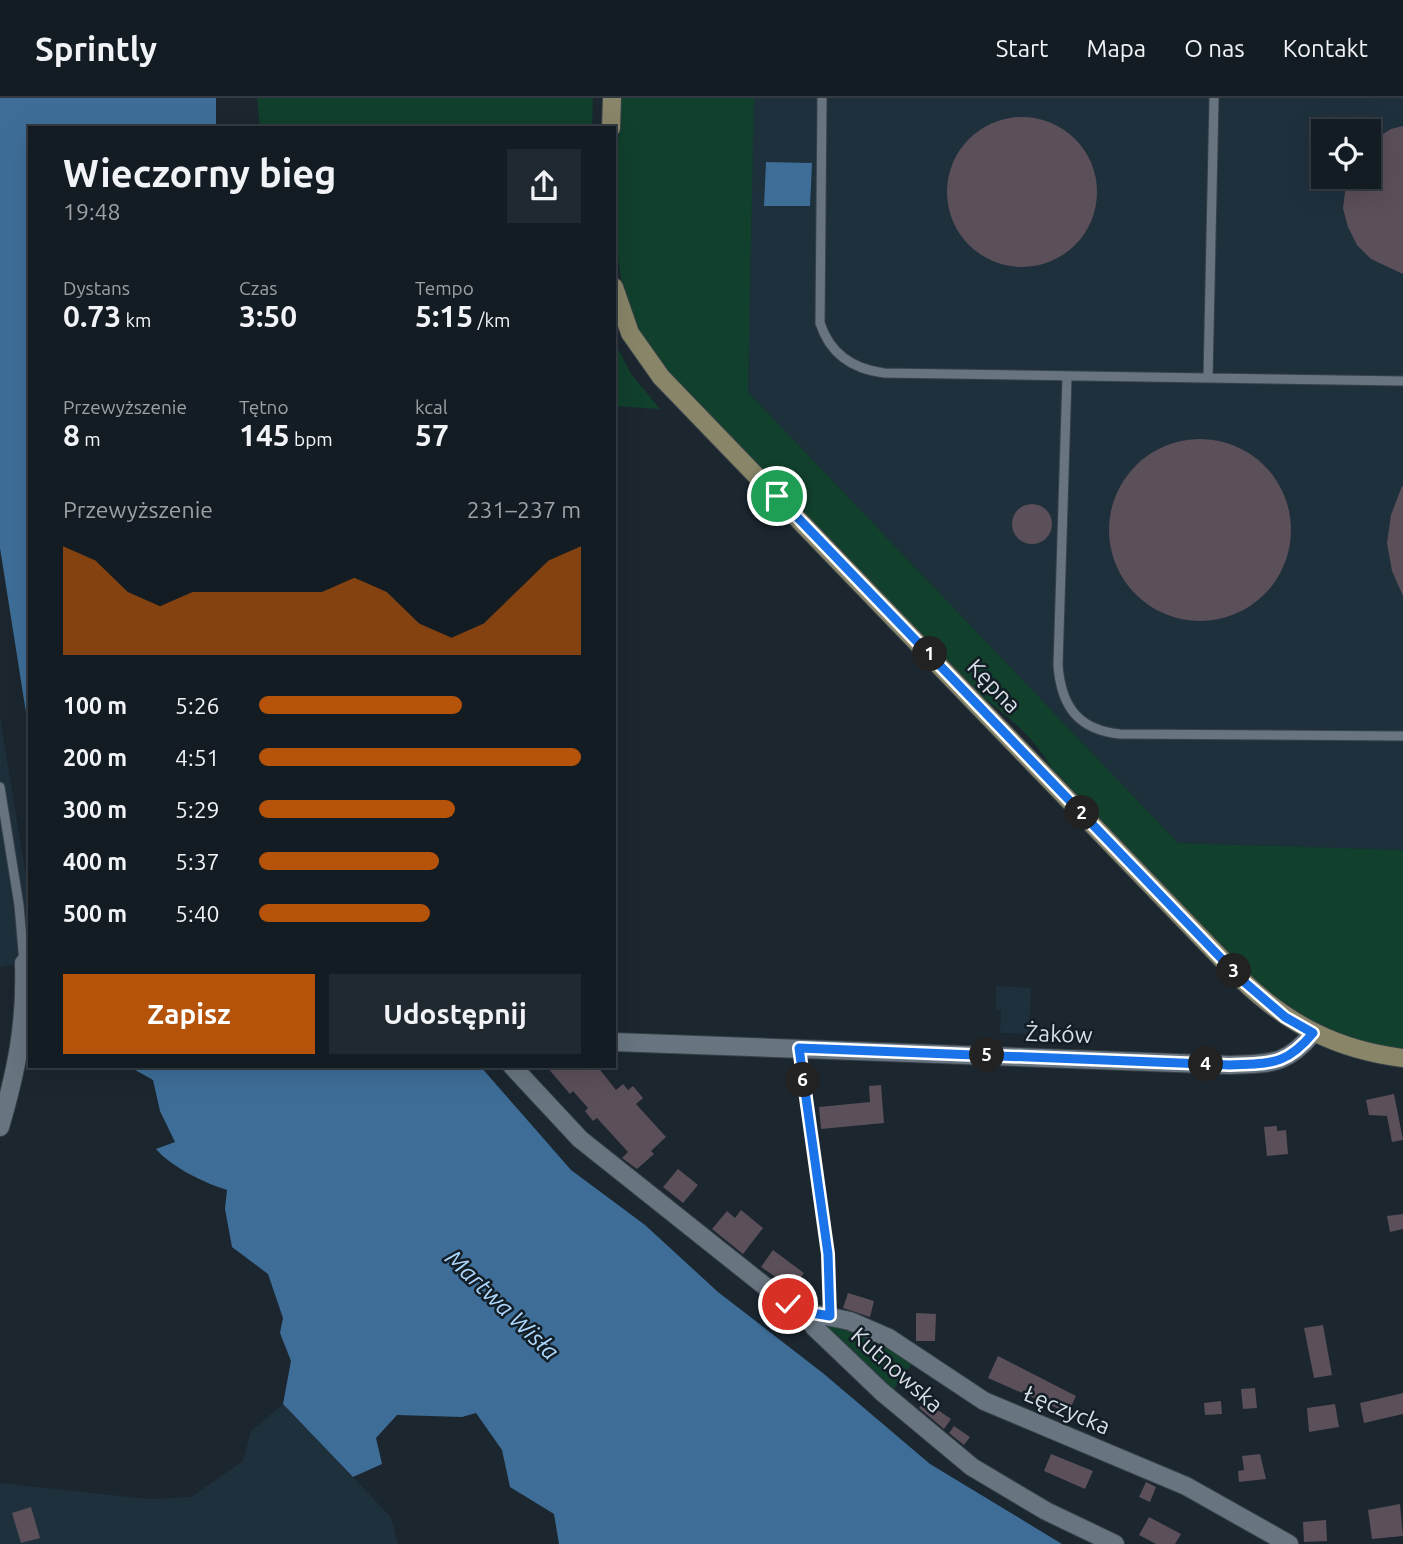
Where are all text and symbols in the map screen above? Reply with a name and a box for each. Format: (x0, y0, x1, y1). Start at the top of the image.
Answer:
text: Sprintly (35, 30, 157, 67)
text: Start (996, 35, 1049, 62)
text: Mapa (1087, 35, 1146, 62)
text: O nas (1184, 35, 1245, 62)
text: Kontakt (1283, 35, 1368, 62)
map controls (1311, 119, 1381, 189)
button: locate (1311, 119, 1381, 189)
button: share (507, 149, 581, 223)
text: Wieczorny bieg (63, 152, 337, 194)
text: 19:48 (63, 199, 121, 224)
text: Dystans (63, 277, 130, 299)
text: Czas (239, 277, 277, 299)
text: Tempo (415, 277, 474, 299)
text: 0.73 (63, 299, 121, 333)
text: 3:50 (239, 299, 297, 333)
text: 5:15 (415, 299, 473, 333)
text: km (121, 309, 151, 331)
text: /km (473, 309, 511, 331)
text: Przewyższenie (63, 396, 187, 418)
text: Tętno (239, 396, 289, 418)
text: kcal (415, 396, 448, 418)
text: 8 (63, 418, 80, 452)
text: 145 (239, 418, 290, 452)
text: 57 (415, 418, 449, 452)
text: m (80, 428, 101, 450)
text: bpm (290, 428, 333, 450)
pin (747, 466, 807, 526)
icon: arrive (758, 477, 796, 515)
text: Przewyższenie (63, 497, 213, 522)
text: 231–237 m (467, 497, 581, 522)
pin: 1 (912, 636, 948, 672)
text: 1 (924, 642, 935, 664)
street label: Kępna (963, 654, 1026, 718)
text: 100 m (63, 693, 127, 718)
text: 5:26 (175, 693, 220, 718)
text: 200 m (63, 745, 127, 770)
text: 4:51 (175, 745, 220, 770)
pin: 2 (1064, 796, 1100, 830)
text: 300 m (63, 797, 127, 822)
text: 5:29 (175, 797, 220, 822)
text: 2 (1076, 801, 1087, 823)
text: 400 m (63, 849, 127, 874)
text: 5:37 (175, 849, 220, 874)
text: 500 m (63, 901, 127, 926)
text: 5:40 (175, 901, 220, 926)
pin: 3 (1216, 954, 1252, 988)
text: 3 (1228, 959, 1239, 981)
button: Zapisz (63, 974, 315, 1054)
button: Udostępnij (329, 974, 581, 1054)
street label: Żaków (1025, 1020, 1093, 1047)
pin: 5 (970, 1038, 1004, 1072)
text: 5 (981, 1043, 992, 1065)
pin: 4 (1188, 1046, 1224, 1082)
text: 4 (1200, 1052, 1211, 1074)
pin: 6 (786, 1062, 820, 1098)
text: 6 (797, 1068, 808, 1090)
water label: Martwa Wisła (440, 1244, 564, 1365)
pin (758, 1274, 818, 1334)
icon: check (769, 1285, 807, 1323)
street label: Kutnowska (847, 1322, 948, 1417)
street label: Łęczycka (1020, 1380, 1114, 1439)

